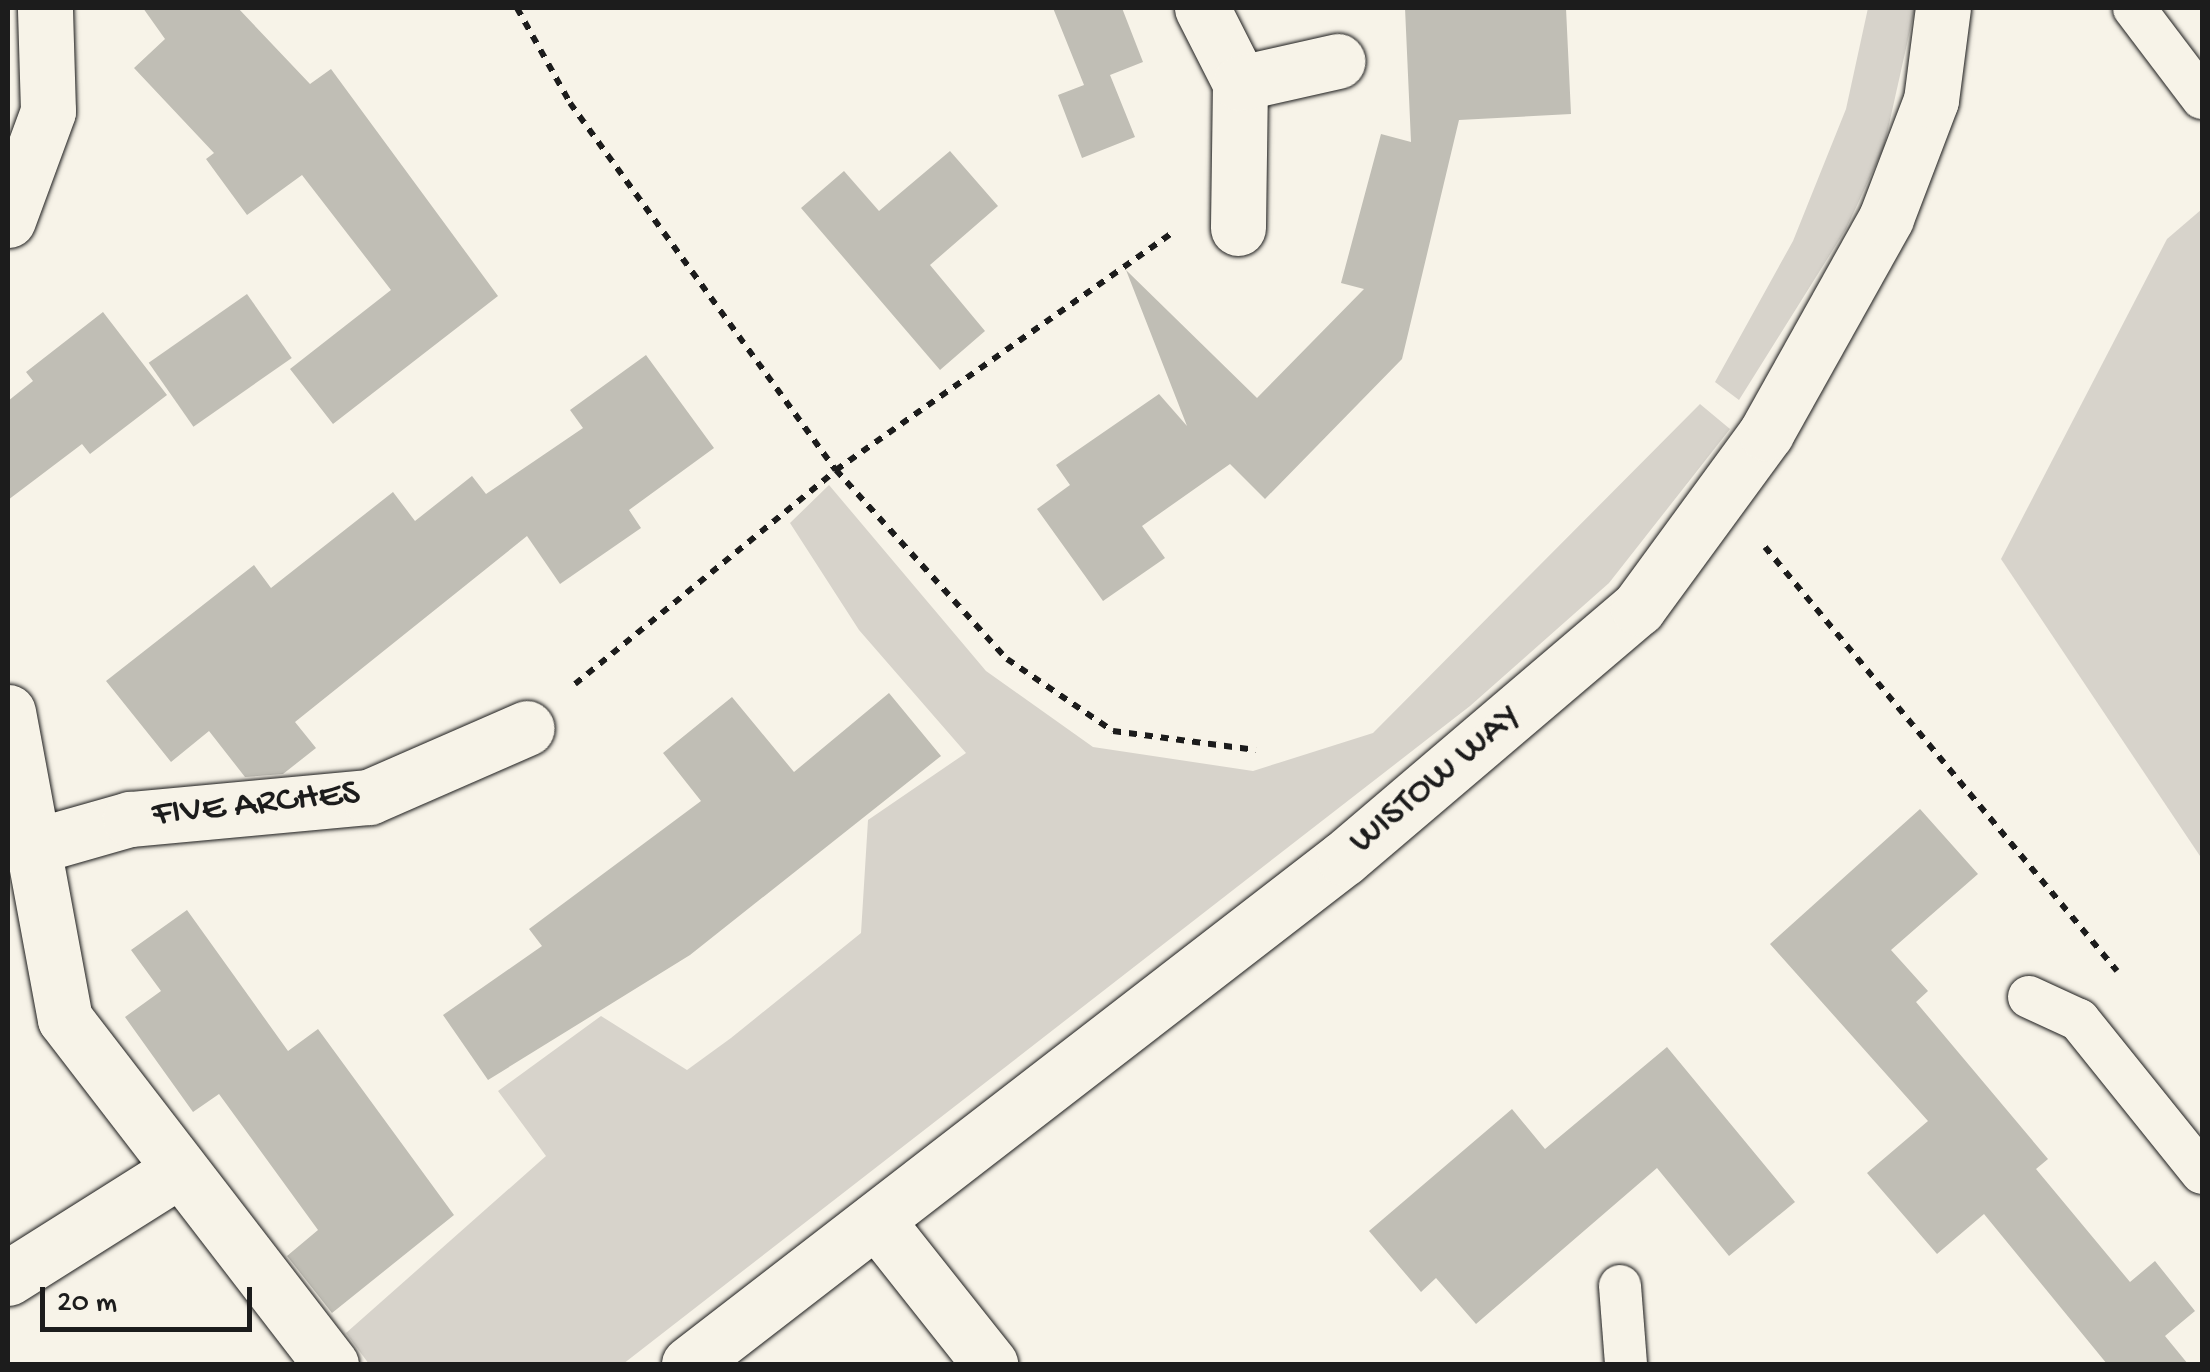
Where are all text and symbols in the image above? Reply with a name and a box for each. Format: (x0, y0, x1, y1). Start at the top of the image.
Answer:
street label: WISTOW WAY (1341, 695, 1531, 865)
street label: FIVE ARCHES (150, 772, 362, 840)
scale bar (45, 1267, 258, 1329)
text: 20 m (57, 1287, 117, 1322)

